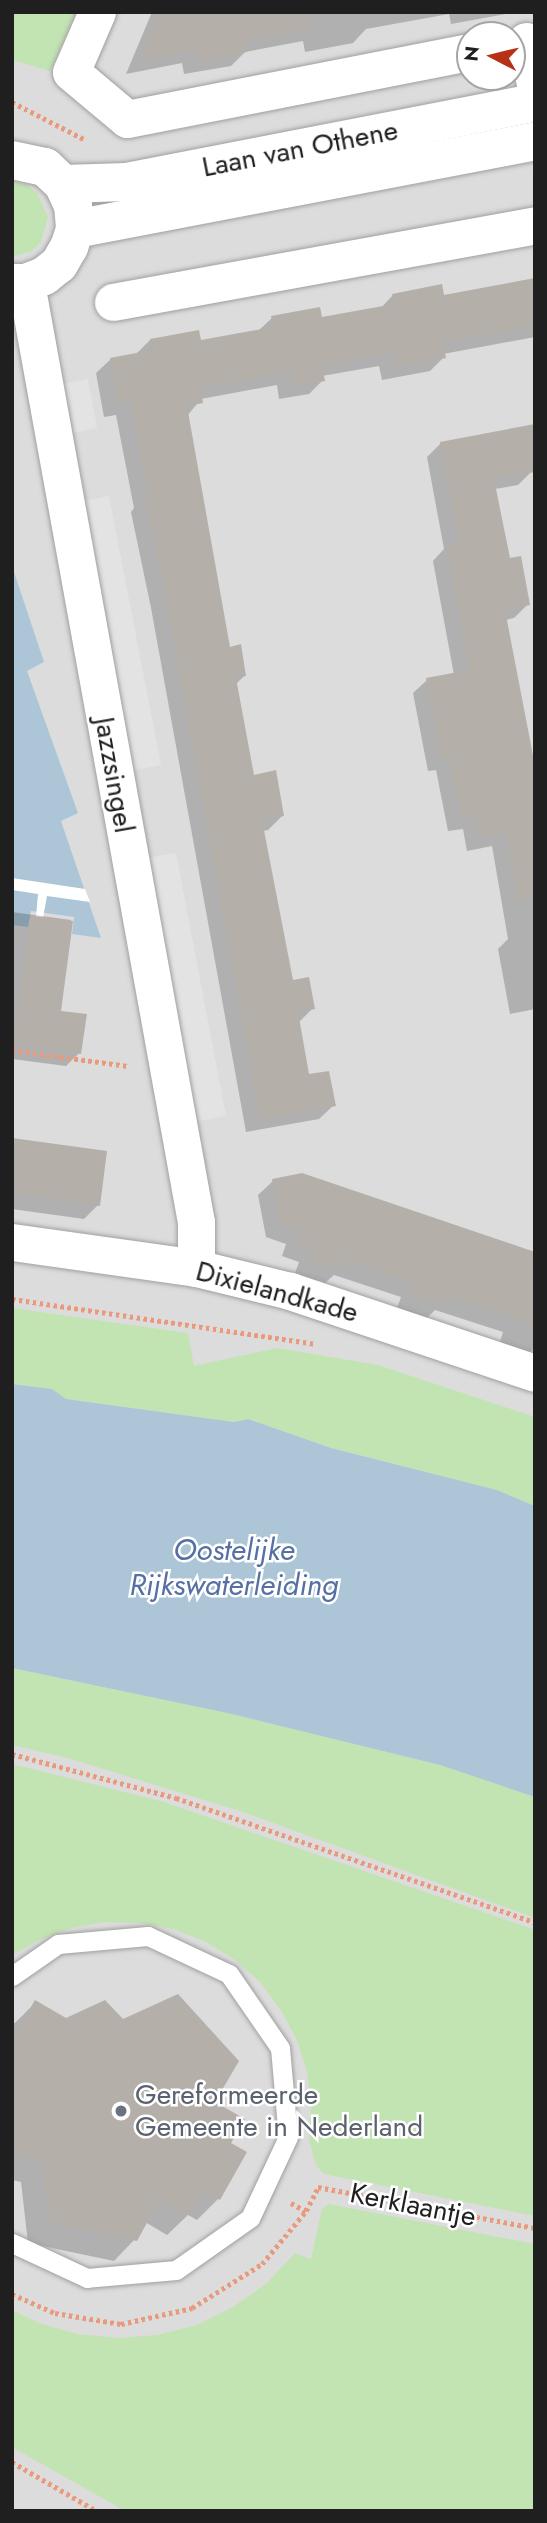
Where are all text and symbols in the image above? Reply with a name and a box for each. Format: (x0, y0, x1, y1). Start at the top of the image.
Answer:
north arrow (456, 21, 526, 91)
text: N (457, 44, 486, 63)
street label: Laan van Othene (199, 114, 401, 184)
street label: Jazzsingel (87, 715, 141, 835)
street label: Dixielandkade (192, 1254, 362, 1330)
water label: Oostelijke Rijkswaterleiding (129, 1532, 339, 1602)
place label: Gereformeerde Gemeente in Nederland (135, 2078, 423, 2144)
marker: Gereformeerde Gemeente in Nederland (113, 2103, 129, 2119)
street label: Kerklaantje (347, 2176, 479, 2234)

